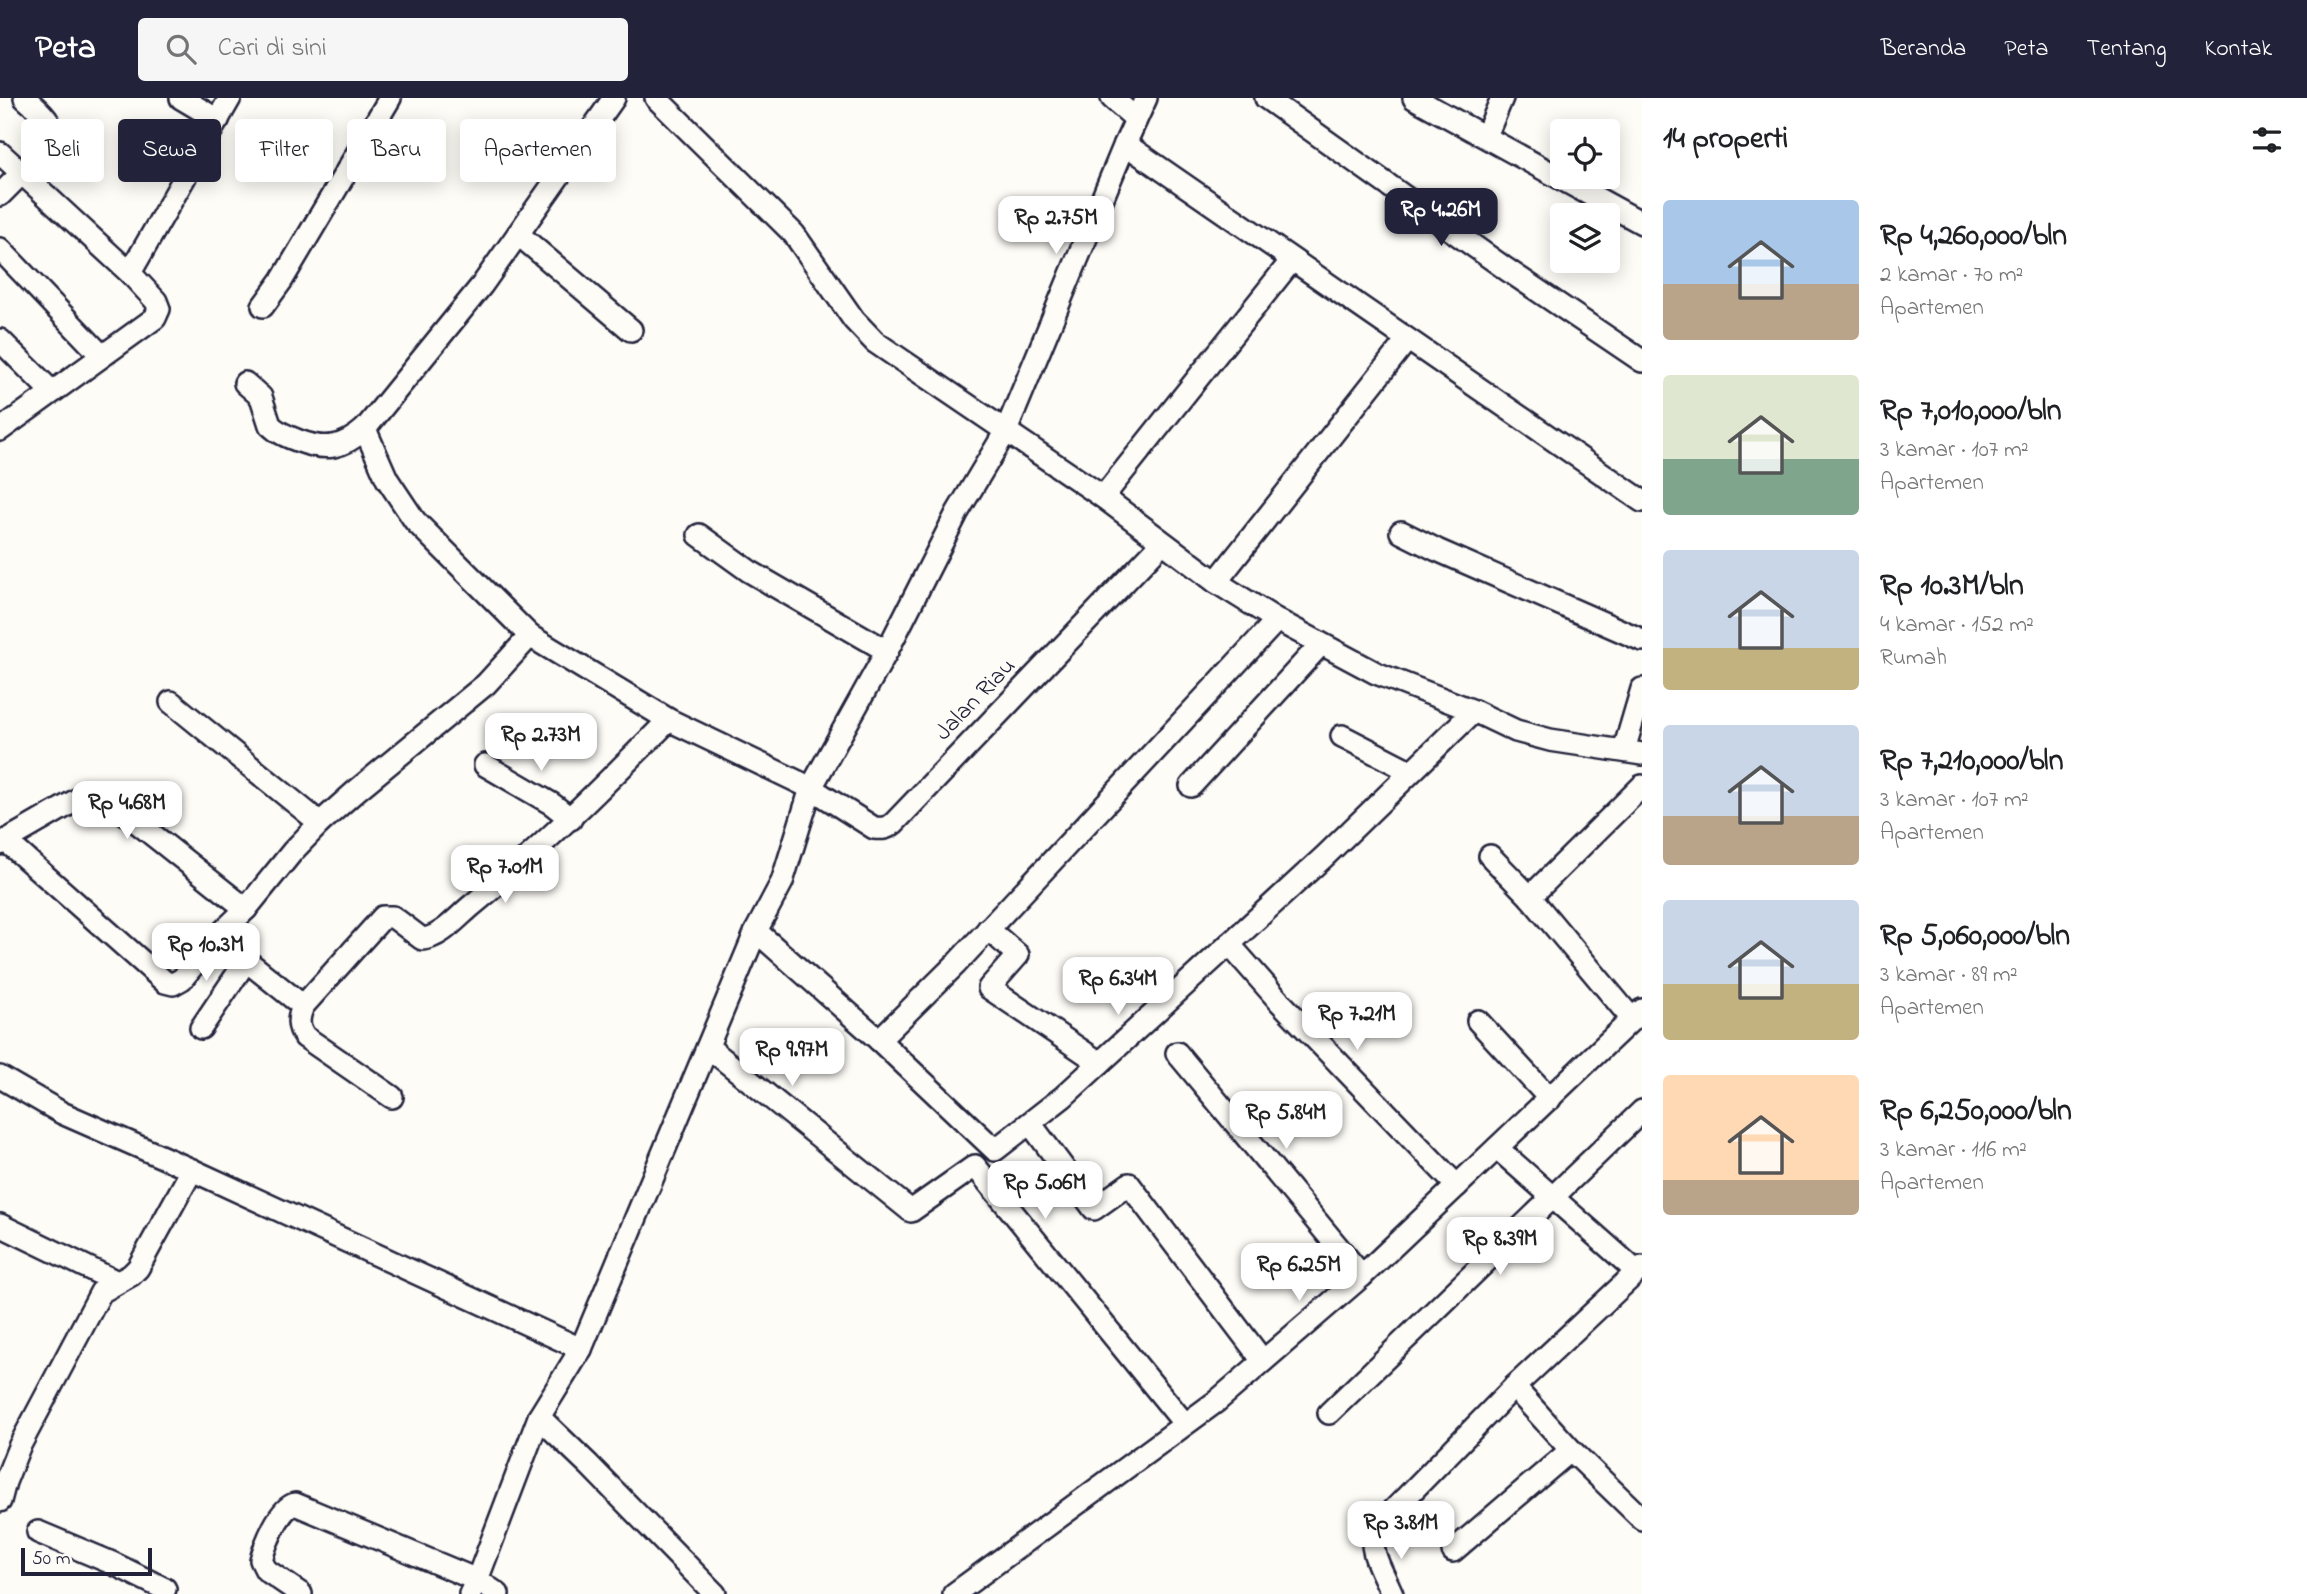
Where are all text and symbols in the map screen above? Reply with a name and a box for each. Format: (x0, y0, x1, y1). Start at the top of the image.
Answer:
search box (138, 18, 628, 81)
text: Peta (35, 25, 96, 73)
icon: search (162, 30, 200, 68)
text: Cari di sini (218, 30, 327, 68)
text: Beranda (1881, 32, 1966, 67)
text: Peta (2004, 32, 2049, 67)
text: Tentang (2087, 32, 2167, 67)
text: Kontak (2205, 32, 2272, 67)
text: 14 properti (1663, 118, 1788, 162)
chip: Beli (21, 119, 104, 182)
chip: Sewa (118, 119, 221, 182)
chip: Filter (235, 119, 333, 182)
chip: Baru (347, 119, 446, 182)
chip: Apartemen (460, 119, 616, 182)
map controls (1550, 119, 1620, 273)
button: locate (1550, 119, 1620, 189)
icon: filters (2248, 121, 2286, 159)
pin: Rp 4.26M (1369, 188, 1513, 248)
text: Rp 4.26M (1401, 194, 1481, 227)
pin: Rp 2.75M (984, 197, 1128, 256)
text: Rp 2.75M (1014, 202, 1098, 235)
button: layers (1550, 203, 1620, 273)
text: Rp 4,260,000/bln (1880, 215, 2067, 259)
icon: home (1719, 228, 1803, 312)
text: 2 kamar · 70 m² (1880, 259, 2023, 292)
text: Apartemen (1880, 292, 1984, 325)
text: Rp 7,010,000/bln (1880, 390, 2062, 434)
icon: home (1719, 403, 1803, 487)
text: 3 kamar · 107 m² (1880, 434, 2029, 467)
text: Apartemen (1880, 467, 1984, 500)
text: Rp 10.3M/bln (1880, 565, 2024, 609)
icon: home (1719, 578, 1803, 662)
text: 4 kamar · 152 m² (1880, 609, 2034, 642)
text: Rumah (1880, 642, 1947, 675)
street label: Jalan Riau (927, 651, 1025, 749)
pin: Rp 2.73M (469, 714, 613, 773)
text: Rp 2.73M (501, 719, 581, 752)
text: Rp 7,210,000/bln (1880, 740, 2063, 784)
icon: home (1719, 753, 1803, 837)
pin: Rp 4.68M (55, 782, 199, 841)
text: 3 kamar · 107 m² (1880, 784, 2029, 817)
text: Rp 4.68M (88, 787, 166, 820)
text: Apartemen (1880, 817, 1984, 850)
pin: Rp 7.01M (433, 846, 577, 905)
text: Rp 7.01M (467, 851, 543, 884)
text: Rp 5,060,000/bln (1880, 915, 2070, 959)
pin: Rp 10.3M (134, 924, 278, 983)
icon: home (1719, 928, 1803, 1012)
text: Rp 10.3M (168, 929, 244, 962)
pin: Rp 6.34M (1046, 958, 1190, 1017)
text: 3 kamar · 89 m² (1880, 959, 2018, 992)
text: Rp 6.34M (1079, 963, 1157, 996)
pin: Rp 7.21M (1285, 992, 1429, 1052)
text: Apartemen (1880, 992, 1984, 1025)
text: Rp 7.21M (1318, 998, 1396, 1031)
pin: Rp 9.97M (720, 1028, 864, 1088)
text: Rp 9.97M (756, 1034, 828, 1067)
text: Rp 6,250,000/bln (1880, 1090, 2072, 1134)
pin: Rp 5.84M (1214, 1091, 1358, 1151)
text: Rp 5.84M (1246, 1097, 1326, 1130)
icon: home (1719, 1103, 1803, 1187)
text: 3 kamar · 116 m² (1880, 1134, 2027, 1167)
pin: Rp 5.06M (973, 1162, 1117, 1221)
text: Rp 5.06M (1004, 1167, 1086, 1200)
text: Apartemen (1880, 1167, 1984, 1200)
pin: Rp 8.39M (1428, 1218, 1572, 1277)
text: Rp 8.39M (1463, 1223, 1537, 1256)
pin: Rp 6.25M (1227, 1244, 1371, 1303)
text: Rp 6.25M (1257, 1249, 1341, 1282)
pin: Rp 3.81M (1329, 1502, 1473, 1561)
text: Rp 3.81M (1363, 1507, 1439, 1540)
scale bar (21, 1545, 152, 1577)
text: 50 m (32, 1546, 71, 1573)

